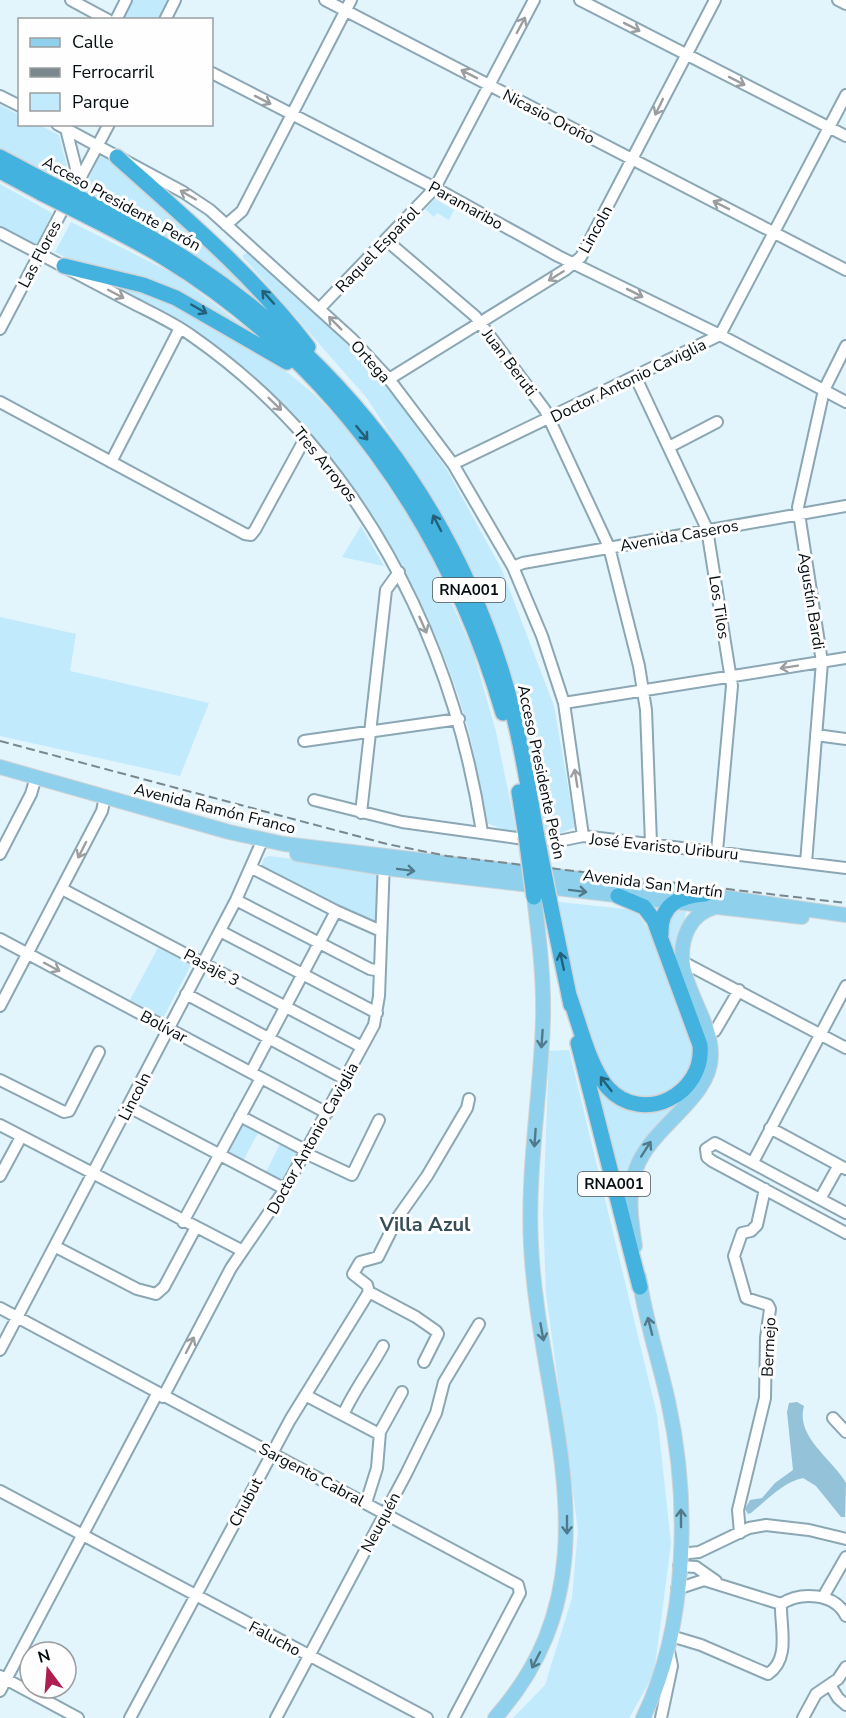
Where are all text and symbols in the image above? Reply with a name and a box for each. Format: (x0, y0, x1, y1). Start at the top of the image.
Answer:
one-way arrow (516, 16, 527, 34)
legend (18, 18, 213, 126)
one-way arrow (623, 21, 640, 33)
text: Calle (72, 30, 114, 54)
text: Ferrocarril (72, 60, 155, 84)
one-way arrow (461, 68, 479, 80)
one-way arrow (728, 76, 746, 87)
street label: Nicasio Oroño (499, 84, 598, 150)
text: Parque (72, 90, 129, 114)
one-way arrow (254, 95, 272, 106)
one-way arrow (653, 97, 665, 115)
street label: Acceso Presidente Perón (38, 151, 205, 257)
street label: Paramaribo (424, 176, 507, 235)
one-way arrow (180, 189, 197, 201)
one-way arrow (713, 199, 730, 211)
street label: Raquel Español (331, 201, 425, 298)
street label: Lincoln (574, 202, 618, 257)
street label: Las Flores (13, 217, 67, 292)
one-way arrow (548, 270, 565, 282)
one-way arrow (626, 287, 644, 299)
one-way arrow (106, 289, 124, 300)
one-way arrow (261, 289, 275, 304)
one-way arrow (190, 303, 207, 315)
one-way arrow (328, 315, 343, 330)
street label: Juan Beruti (476, 324, 542, 401)
street label: Doctor Antonio Caviglia (547, 334, 710, 428)
street label: Ortega (345, 336, 395, 388)
one-way arrow (268, 397, 283, 412)
street label: Tres Arroyos (288, 422, 362, 507)
one-way arrow (355, 425, 368, 441)
one-way arrow (431, 514, 442, 532)
street label: Avenida Caseros (618, 515, 740, 557)
street label: Agustín Bardi (792, 551, 830, 651)
street label: Los Tilos (703, 574, 735, 640)
road number: RNA001 (433, 578, 505, 602)
one-way arrow (418, 616, 430, 634)
one-way arrow (779, 661, 799, 672)
street label: Acceso Presidente Perón (512, 683, 570, 861)
one-way arrow (570, 769, 581, 789)
street label: Avenida Ramón Franco (132, 778, 298, 840)
street label: José Evaristo Uriburu (587, 828, 740, 866)
one-way arrow (76, 840, 87, 858)
street label: Avenida San Martín (582, 864, 724, 903)
one-way arrow (396, 865, 415, 876)
one-way arrow (567, 886, 587, 897)
street label: Pasaje 3 (180, 944, 243, 992)
one-way arrow (556, 952, 567, 972)
one-way arrow (42, 962, 60, 973)
street label: Bolívar (136, 1005, 191, 1049)
one-way arrow (536, 1028, 547, 1048)
street label: Doctor Antonio Caviglia (262, 1059, 364, 1218)
street label: Lincoln (113, 1069, 156, 1124)
one-way arrow (599, 1076, 612, 1092)
one-way arrow (529, 1128, 540, 1148)
one-way arrow (640, 1141, 652, 1157)
road number: RNA001 (578, 1172, 650, 1196)
district label: Villa Azul (379, 1211, 471, 1238)
street label: Bermejo (756, 1316, 782, 1378)
one-way arrow (644, 1317, 656, 1336)
one-way arrow (537, 1322, 548, 1342)
one-way arrow (185, 1337, 197, 1355)
street label: Sargento Cabral (255, 1438, 368, 1512)
street label: Chubut (224, 1474, 268, 1531)
street label: Neuquén (356, 1489, 406, 1556)
one-way arrow (675, 1509, 687, 1529)
one-way arrow (561, 1515, 573, 1535)
street label: Falucho (245, 1616, 305, 1662)
north arrow (18, 1640, 78, 1700)
text: N (35, 1644, 53, 1669)
one-way arrow (530, 1650, 541, 1668)

